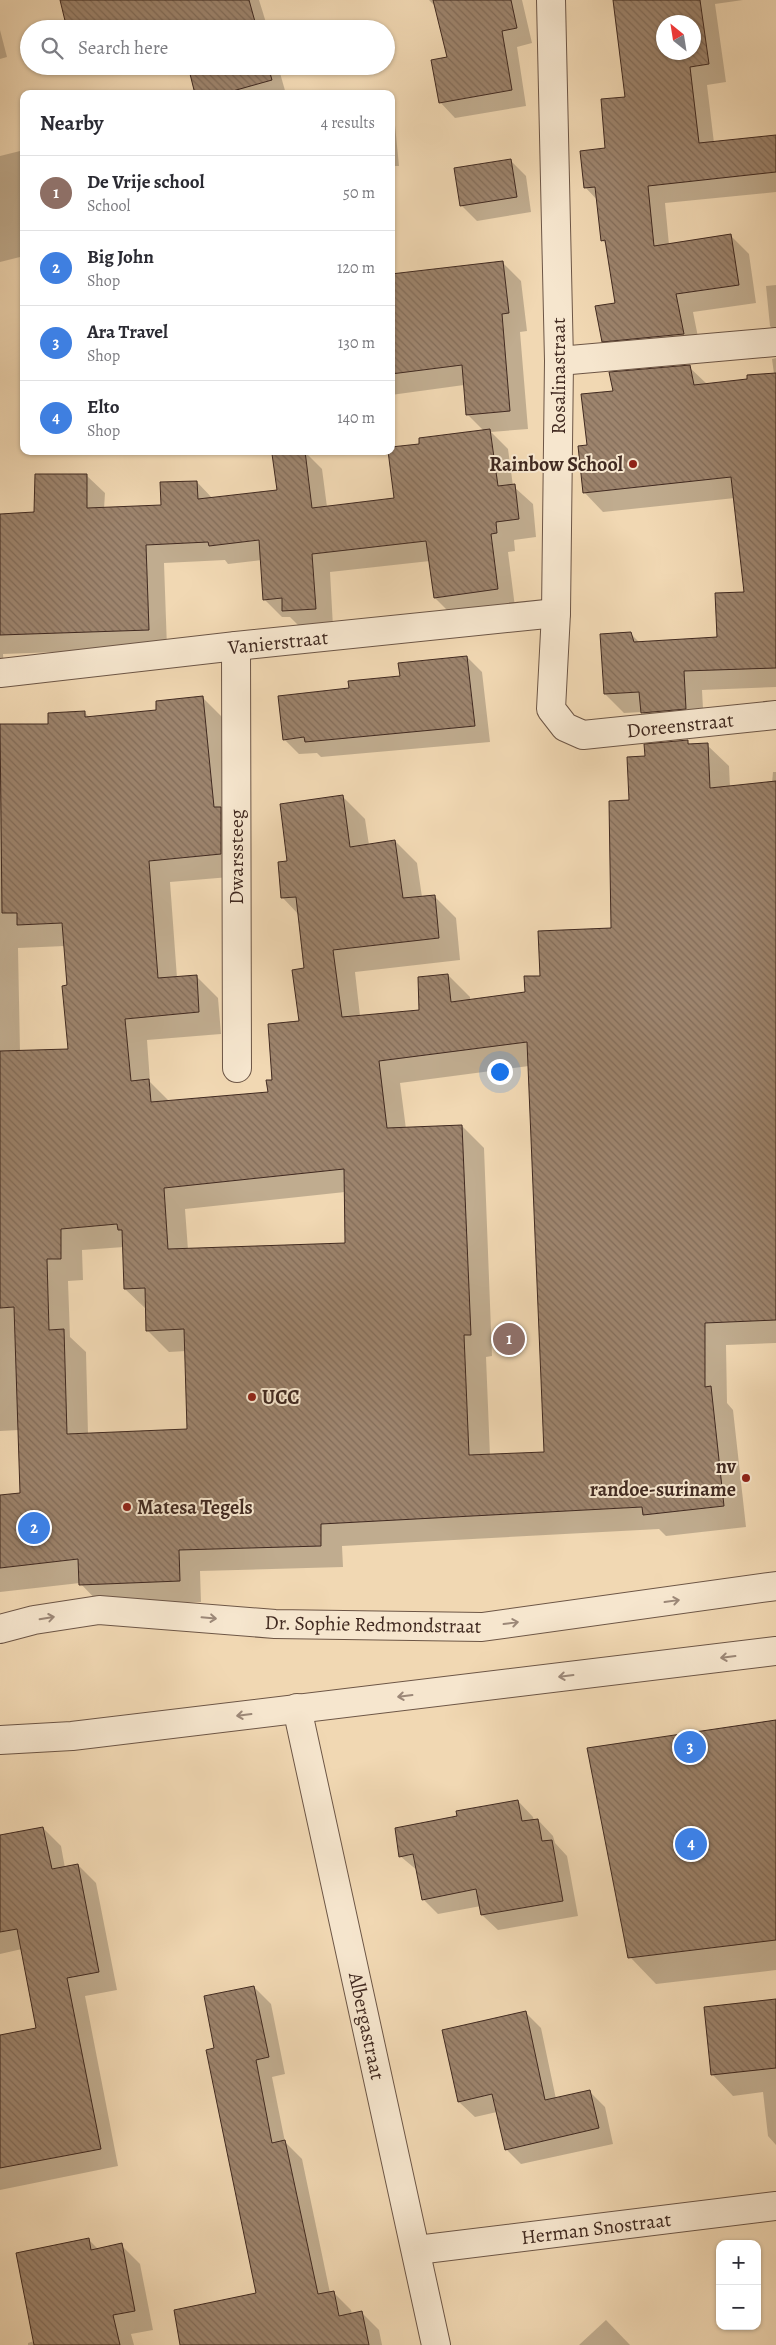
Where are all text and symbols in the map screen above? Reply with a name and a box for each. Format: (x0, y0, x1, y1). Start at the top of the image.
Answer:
north arrow (656, 15, 701, 60)
search box (20, 20, 395, 75)
icon: search (38, 34, 66, 62)
text: Search here (78, 35, 168, 61)
text: Nearby (40, 109, 103, 137)
text: 4 results (321, 112, 375, 134)
text: De Vrije school (87, 169, 205, 195)
text: 1 (53, 182, 59, 204)
text: 50 m (343, 182, 375, 204)
text: School (87, 195, 130, 217)
text: Big John (87, 244, 154, 270)
text: 2 (52, 257, 60, 279)
text: 120 m (337, 257, 375, 279)
text: Shop (87, 270, 120, 292)
street label: Rosalinastraat (545, 317, 572, 435)
text: Ara Travel (87, 319, 168, 345)
text: 3 (53, 332, 59, 354)
text: 130 m (338, 332, 375, 354)
text: Shop (87, 345, 120, 367)
text: Elto (87, 394, 120, 420)
text: 4 (52, 407, 60, 429)
text: 140 m (337, 407, 375, 429)
text: Shop (87, 420, 120, 442)
place label: Rainbow School (489, 451, 624, 478)
marker: Rainbow School (627, 458, 639, 470)
street label: Vanierstraat (226, 624, 330, 661)
street label: Doreenstraat (625, 706, 735, 745)
street label: Dwarssteeg (223, 809, 250, 905)
your location (487, 1059, 513, 1085)
pin: 1 (493, 1320, 525, 1358)
place label: UCC (262, 1384, 300, 1411)
marker: UCC (246, 1391, 258, 1403)
place label: nv randoe-suriname (590, 1453, 737, 1503)
marker: nv randoe-suriname (740, 1472, 752, 1484)
place label: Matesa Tegels (137, 1494, 253, 1521)
marker: Matesa Tegels (121, 1501, 133, 1513)
pin: 2 (18, 1509, 50, 1547)
one-way arrow (663, 1596, 679, 1606)
street label: Dr. Sophie Redmondstraat (264, 1609, 482, 1640)
one-way arrow (39, 1613, 55, 1623)
one-way arrow (201, 1614, 217, 1623)
one-way arrow (502, 1617, 518, 1627)
one-way arrow (720, 1652, 736, 1662)
one-way arrow (559, 1671, 575, 1681)
one-way arrow (397, 1691, 413, 1701)
one-way arrow (236, 1710, 252, 1720)
pin: 3 (674, 1728, 706, 1766)
pin: 4 (675, 1825, 707, 1863)
street label: Albergastraat (342, 1969, 391, 2083)
street label: Herman Snostraat (520, 2206, 673, 2251)
map controls (716, 2240, 761, 2330)
button: + (716, 2240, 761, 2285)
button: − (716, 2285, 761, 2330)

